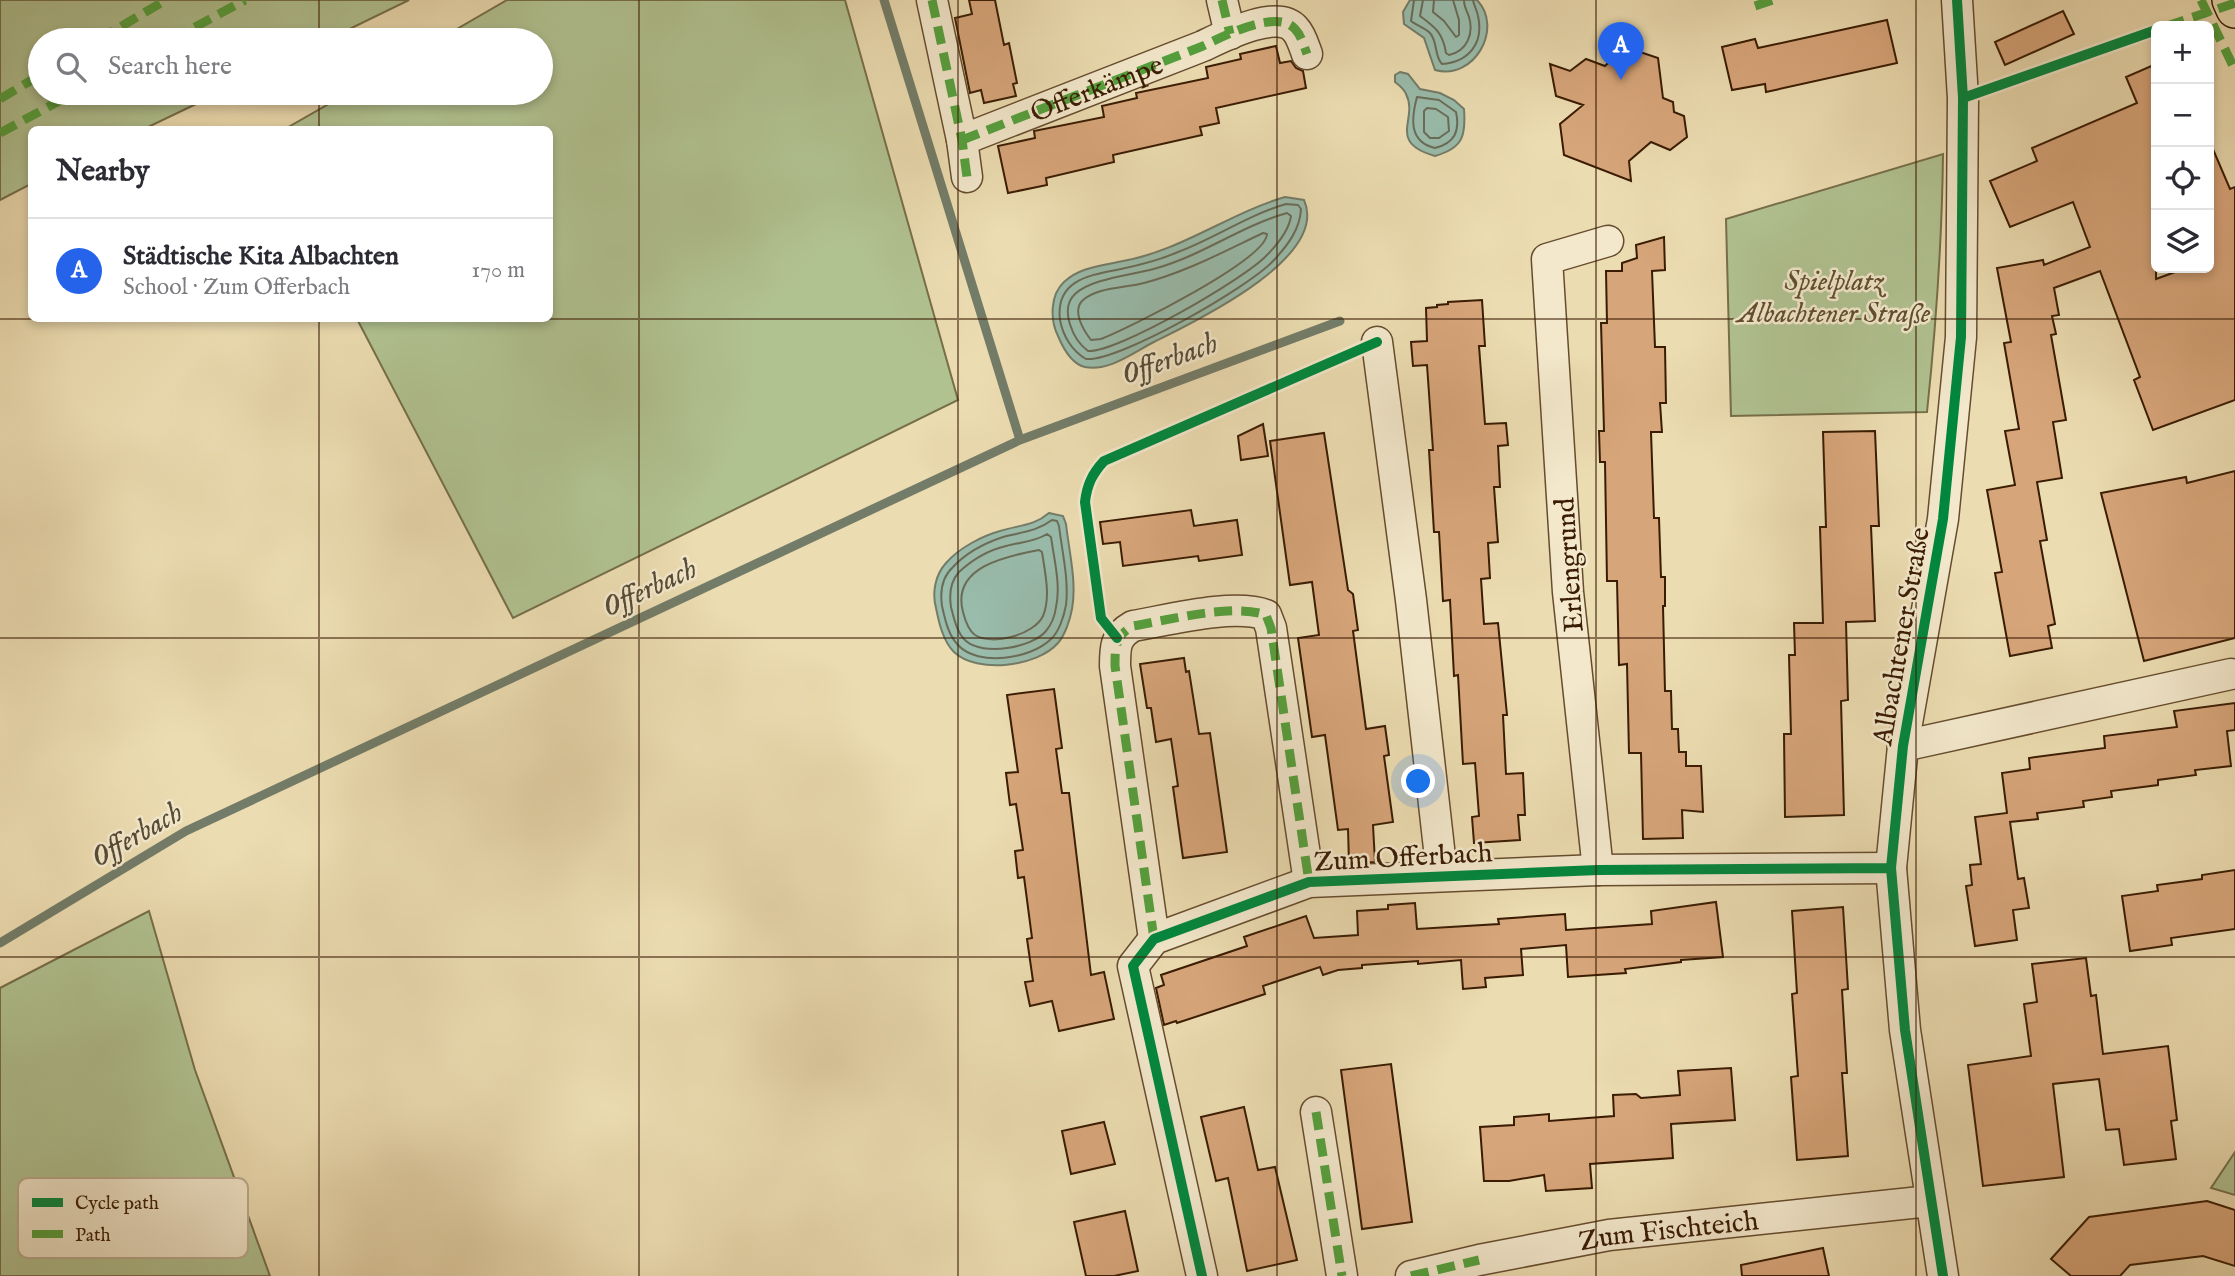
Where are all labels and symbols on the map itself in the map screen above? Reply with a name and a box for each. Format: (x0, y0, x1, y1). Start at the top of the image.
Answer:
pin: A (1598, 22, 1644, 80)
street label: Offerkämpe (1026, 48, 1169, 132)
park label: Spielplatz Albachtener Straße (1735, 265, 1931, 332)
water label: Offerbach (1116, 325, 1224, 395)
street label: Erlengrund (1548, 496, 1593, 633)
street label: Albachtener Straße (1866, 525, 1939, 749)
water label: Offerbach (596, 550, 704, 627)
your location (1401, 764, 1435, 798)
water label: Offerbach (84, 794, 190, 877)
street label: Zum Offerbach (1313, 836, 1493, 881)
legend (18, 1178, 248, 1258)
text: Cycle path (75, 1192, 159, 1216)
street label: Zum Fischteich (1576, 1204, 1760, 1260)
text: Path (75, 1224, 111, 1248)

